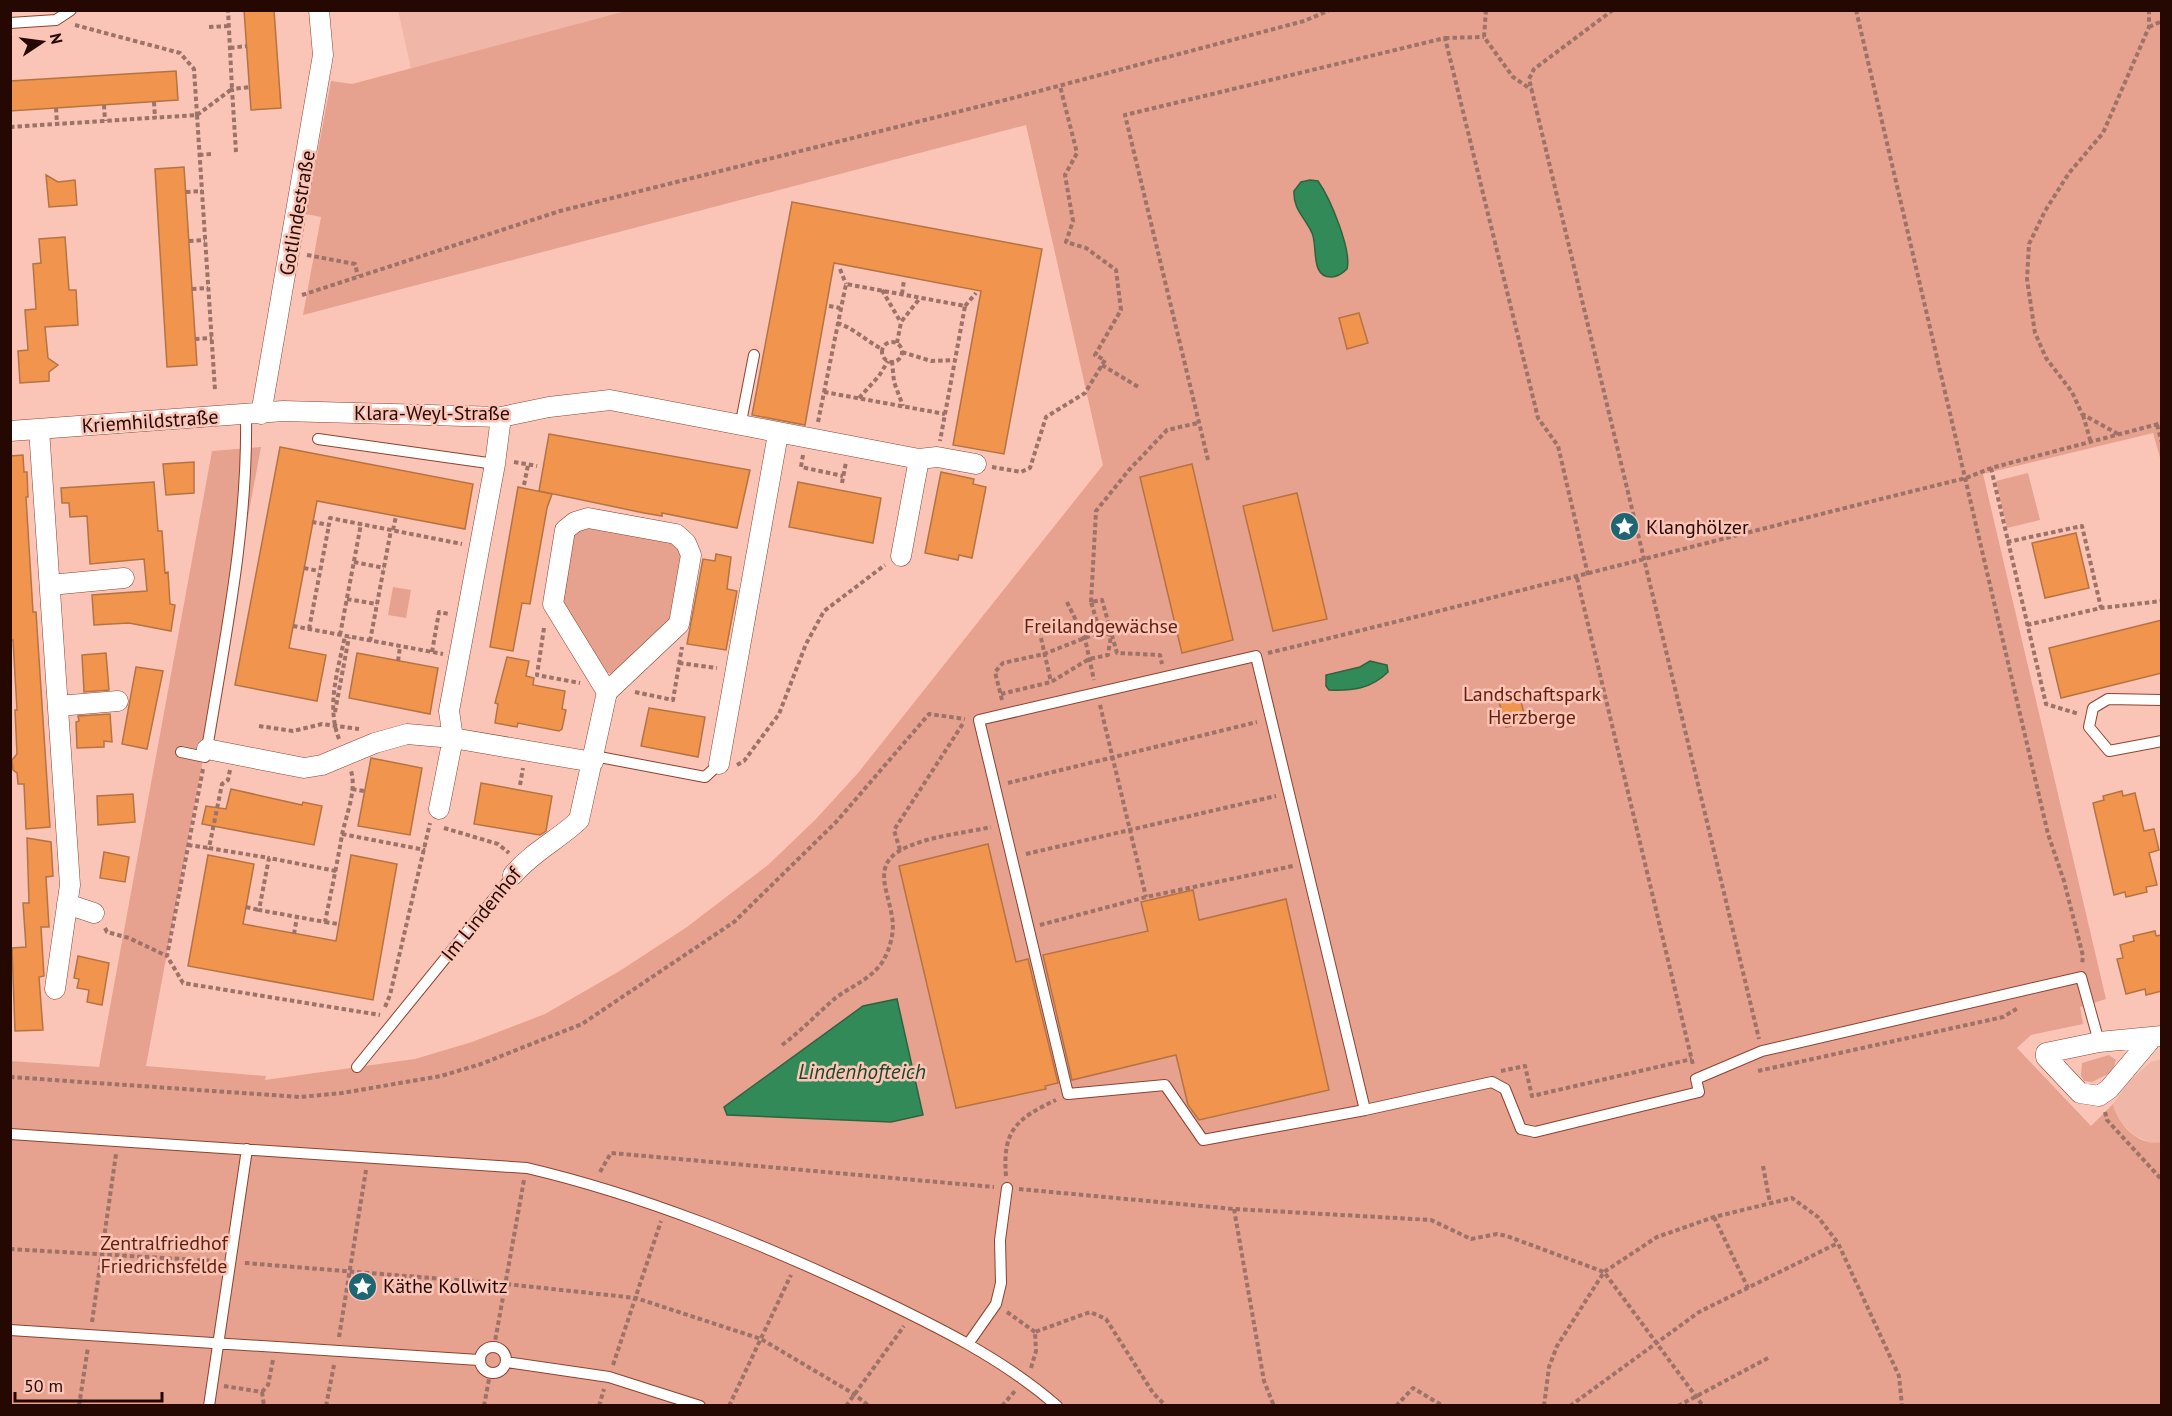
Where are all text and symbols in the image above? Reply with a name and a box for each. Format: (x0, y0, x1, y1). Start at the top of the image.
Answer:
north arrow (12, 12, 72, 72)
text: N (46, 31, 68, 46)
street label: Gotlindestraße (273, 148, 321, 278)
street label: Klara-Weyl-Straße (354, 400, 510, 426)
street label: Kriemhildstraße (81, 403, 219, 439)
place icon: Klanghölzer (1609, 511, 1641, 543)
place label: Klanghölzer (1646, 514, 1749, 540)
park label: Freilandgewächse (1024, 613, 1178, 639)
park label: Landschaftspark Herzberge (1463, 681, 1602, 730)
street label: Im Lindenhof (435, 860, 528, 966)
water label: Lindenhofteich (798, 1058, 926, 1085)
park label: Zentralfriedhof Friedrichsfelde (100, 1230, 229, 1279)
place icon: Käthe Kollwitz (346, 1270, 378, 1302)
place label: Käthe Kollwitz (383, 1273, 508, 1299)
scale bar (15, 1365, 162, 1403)
text: 50 m (24, 1374, 63, 1397)

